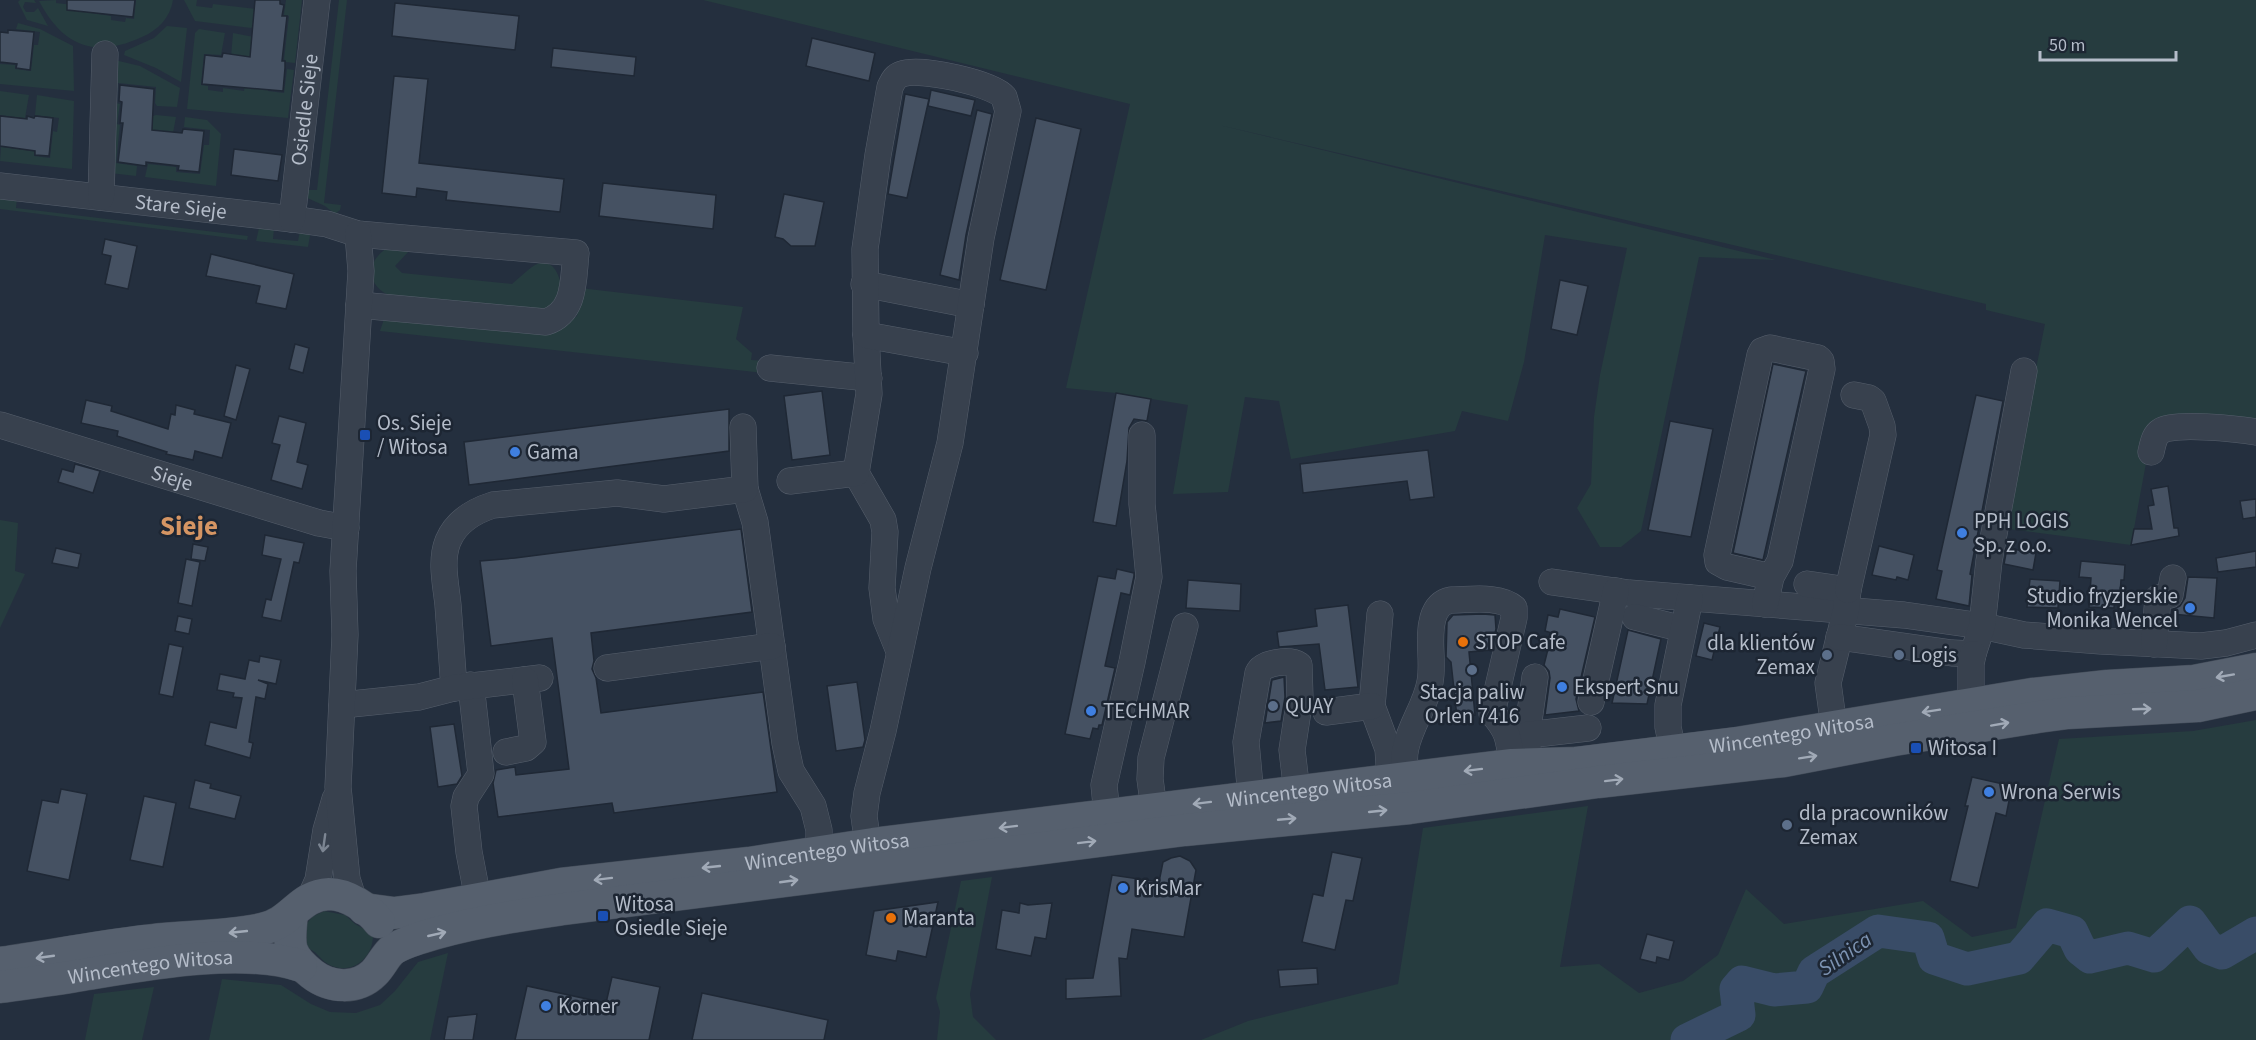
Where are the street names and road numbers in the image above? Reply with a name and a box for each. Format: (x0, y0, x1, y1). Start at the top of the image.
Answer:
street label: Osiedle Sieje (283, 52, 326, 167)
street label: Stare Sieje (133, 186, 228, 227)
street label: Sieje (147, 457, 197, 498)
street label: Wincentego Witosa (1708, 705, 1876, 761)
street label: Wincentego Witosa (1225, 765, 1394, 815)
street label: Wincentego Witosa (743, 825, 911, 878)
street label: Wincentego Witosa (66, 942, 234, 992)

